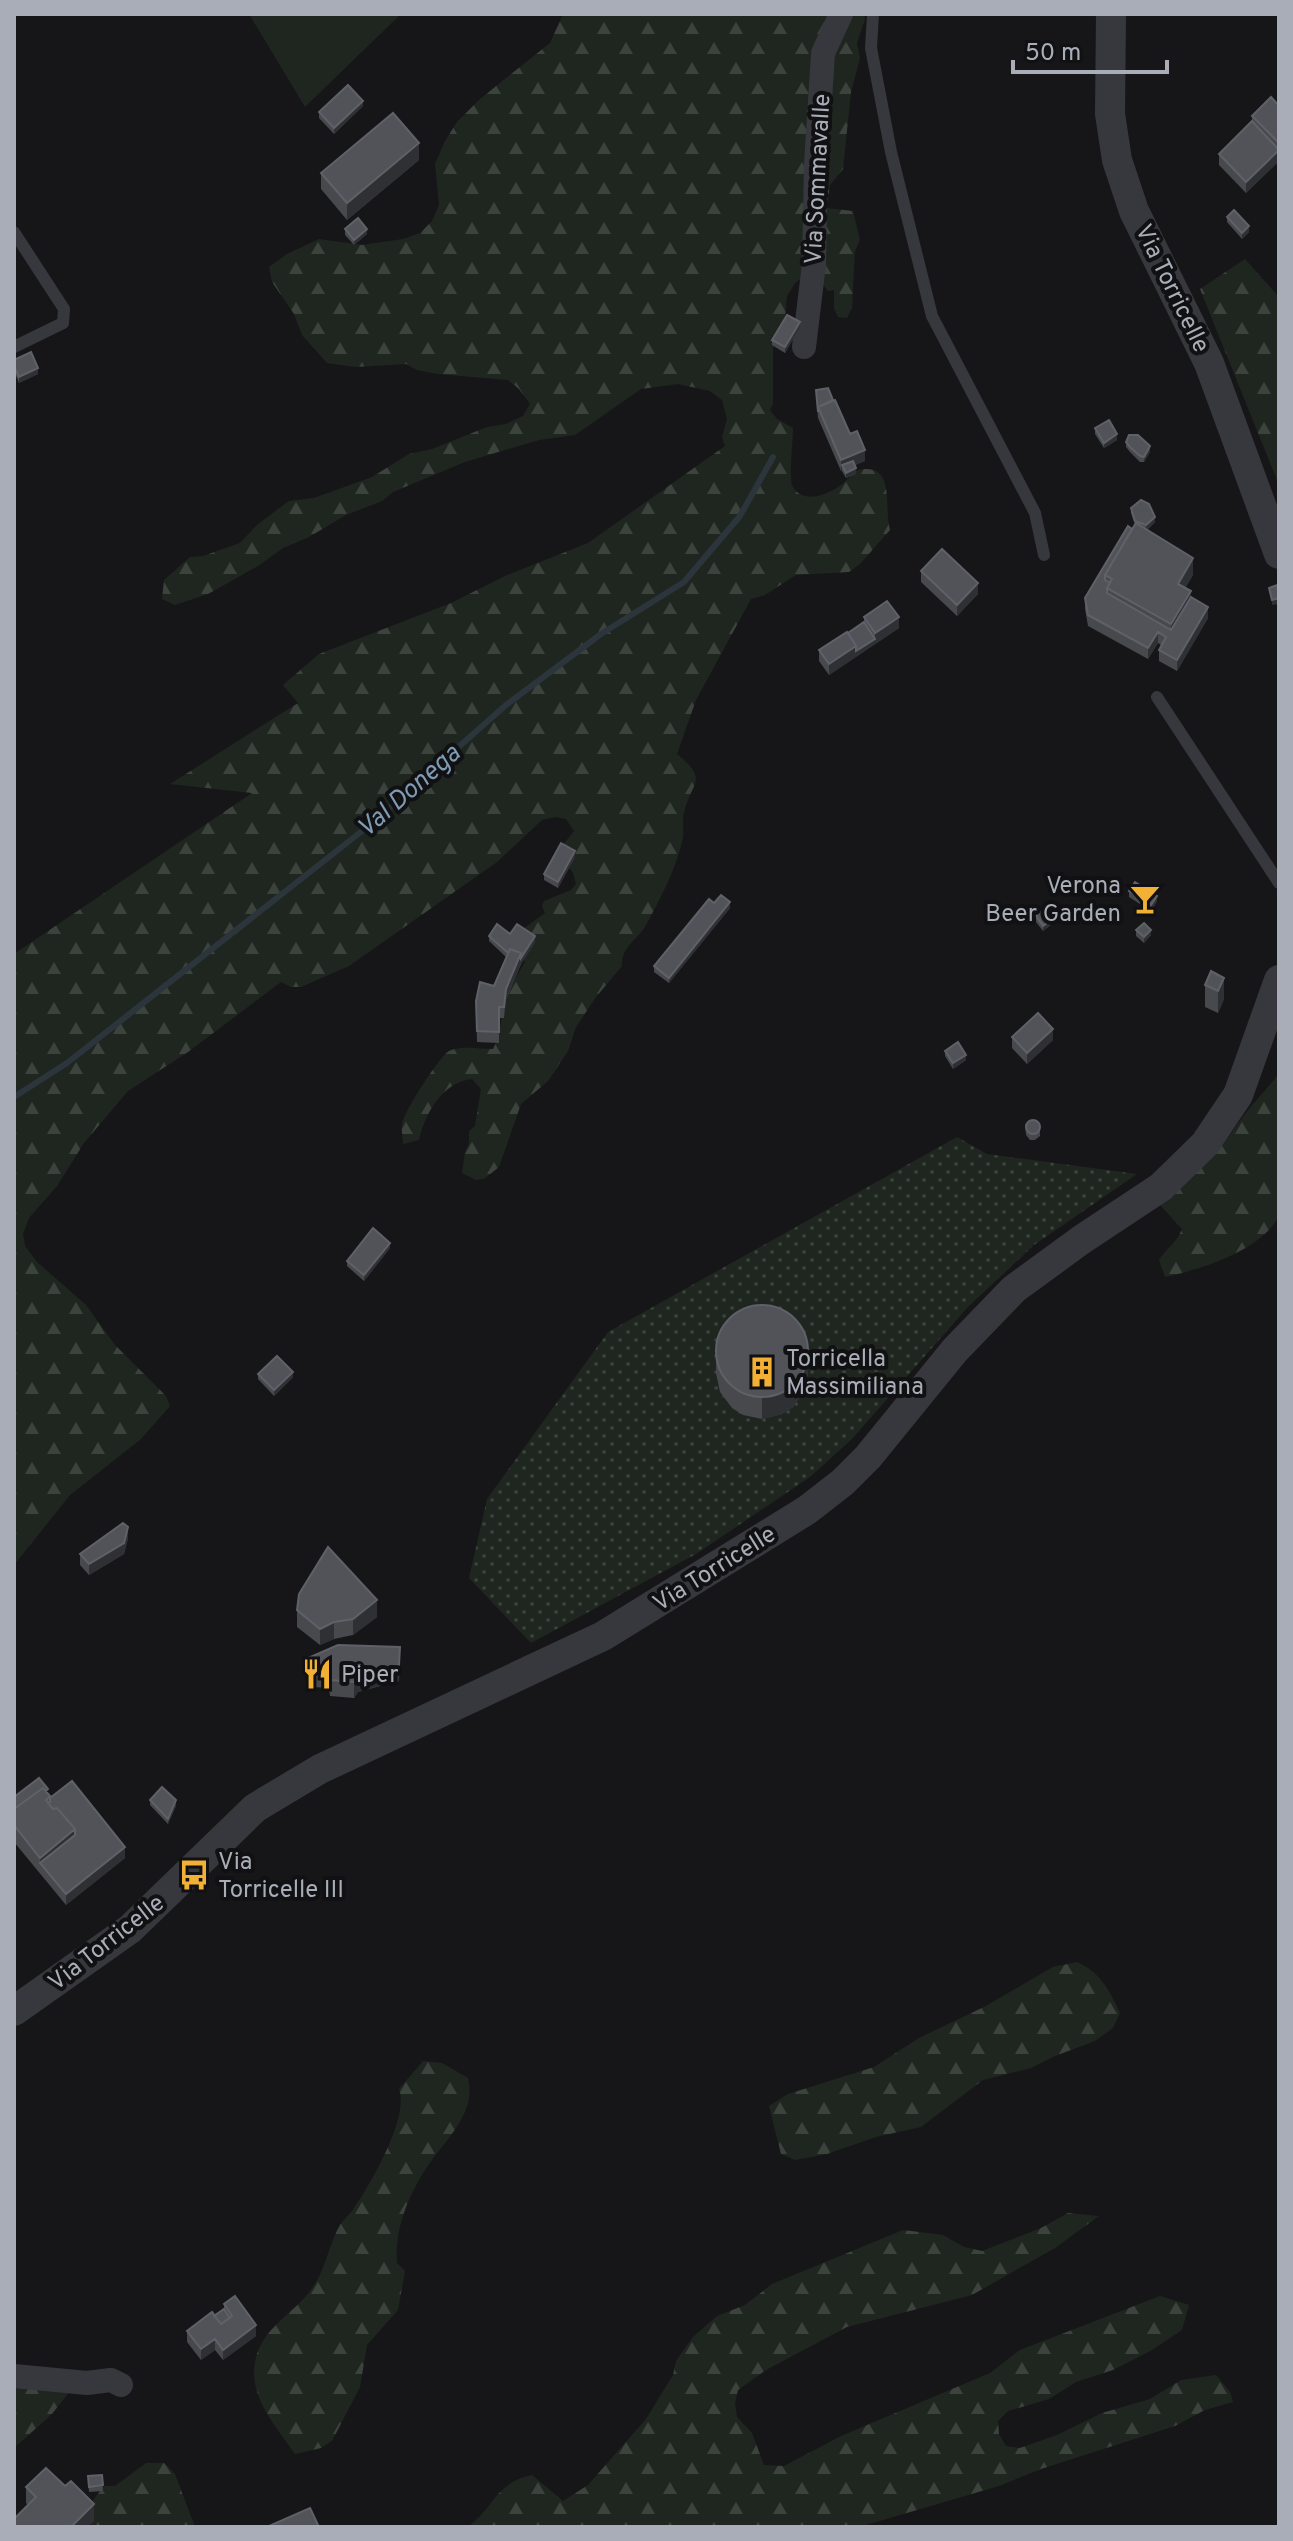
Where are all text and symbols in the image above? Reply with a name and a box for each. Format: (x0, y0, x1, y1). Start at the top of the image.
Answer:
scale bar (1013, 24, 1167, 74)
text: 50 m (1025, 39, 1081, 69)
street label: Via Sommavalle (800, 93, 838, 265)
street label: Via Torricelle (1127, 220, 1215, 358)
water label: Val Donega (351, 738, 469, 846)
place label: Verona Beer Garden (985, 872, 1121, 930)
bar icon: Verona Beer Garden (1128, 882, 1162, 916)
place label: Torricella Massimiliana (786, 1345, 924, 1403)
building icon: Torricella Massimiliana (745, 1355, 779, 1389)
street label: Via Torricelle (648, 1520, 782, 1619)
restaurant icon: Piper (300, 1657, 334, 1691)
place label: Piper (341, 1661, 399, 1691)
place label: Via Torricelle III (218, 1848, 344, 1906)
bus stop icon: Via Torricelle III (177, 1858, 211, 1892)
street label: Via Torricelle (43, 1889, 171, 1998)

